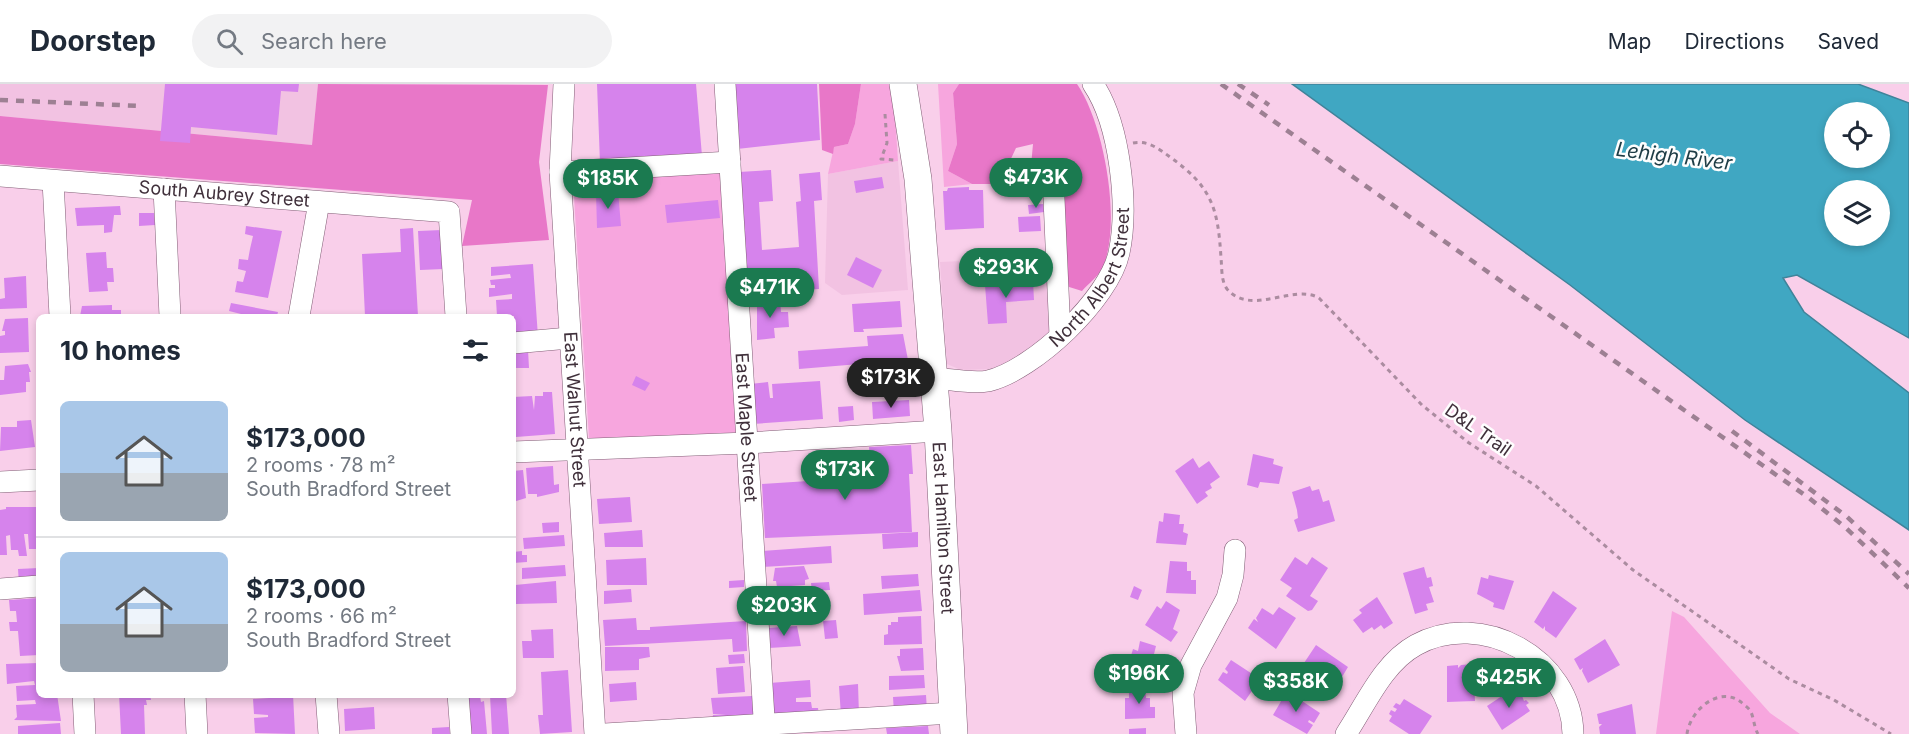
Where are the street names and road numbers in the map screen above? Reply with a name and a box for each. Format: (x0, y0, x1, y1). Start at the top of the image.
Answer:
street label: South Aubrey Street (138, 176, 311, 211)
street label: North Albert Street (1045, 207, 1133, 351)
street label: East Walnut Street (560, 331, 591, 488)
street label: East Maple Street (732, 352, 762, 503)
street label: D&L Trail (1441, 399, 1515, 460)
street label: East Hamilton Street (929, 441, 959, 615)

